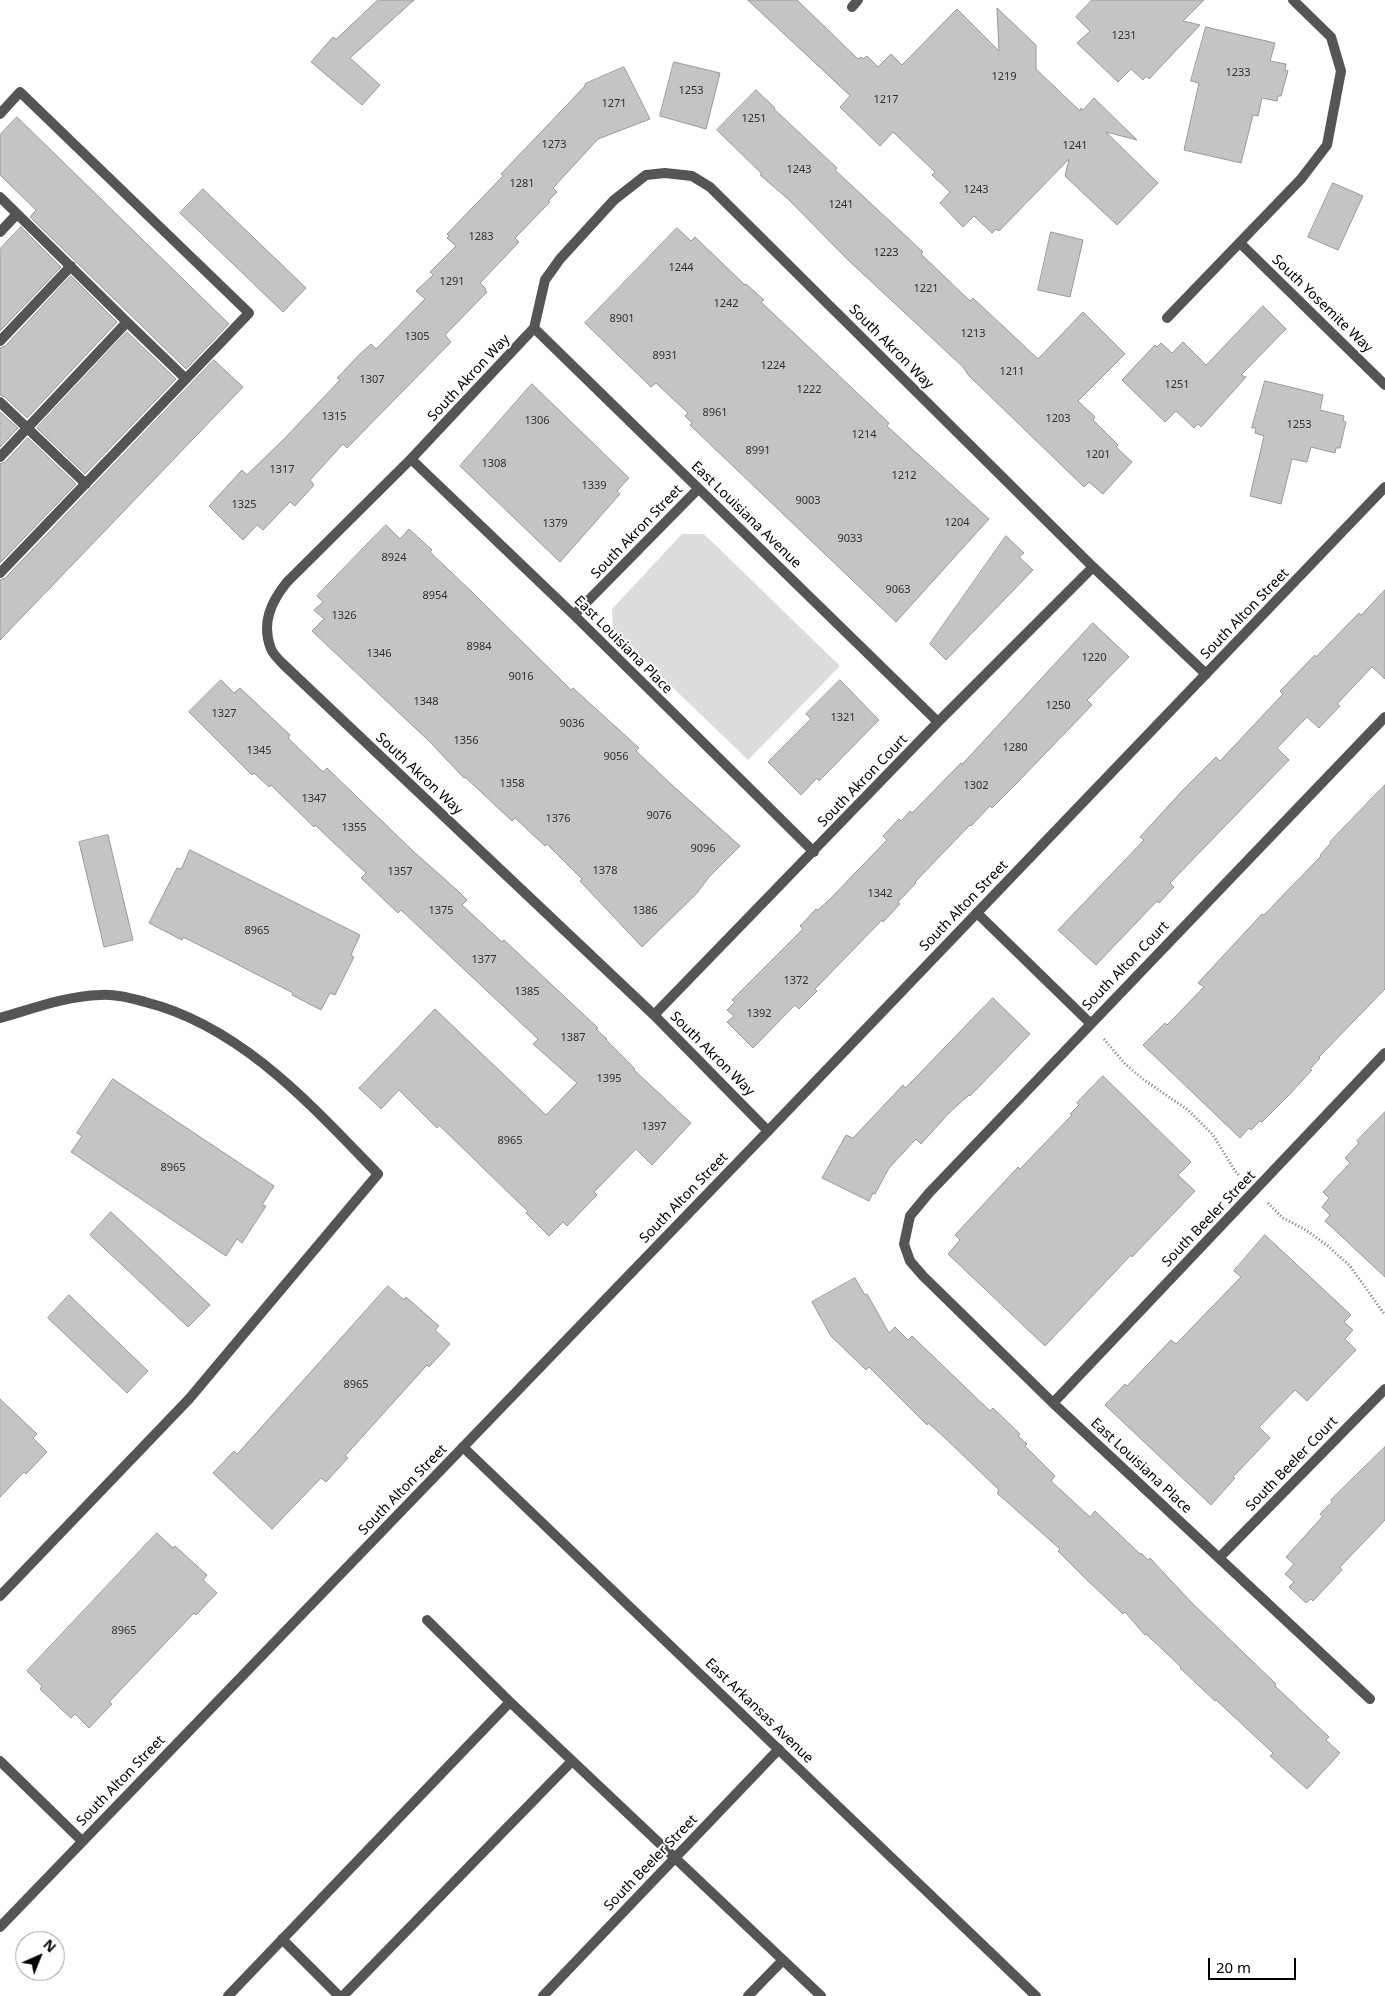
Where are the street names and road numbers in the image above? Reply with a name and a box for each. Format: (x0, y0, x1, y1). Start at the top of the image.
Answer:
street label: South Yosemite Way (1268, 252, 1376, 356)
street label: South Akron Way (845, 301, 937, 393)
street label: South Akron Way (424, 331, 514, 425)
street label: East Louisiana Avenue (687, 458, 805, 572)
street label: South Akron Street (588, 482, 686, 582)
street label: South Alton Street (1197, 565, 1293, 663)
street label: East Louisiana Place (570, 592, 676, 698)
street label: South Akron Way (372, 729, 466, 819)
street label: South Akron Court (815, 731, 911, 831)
street label: South Alton Street (916, 857, 1012, 955)
street label: South Alton Court (1079, 918, 1173, 1014)
street label: South Akron Way (666, 1008, 758, 1100)
street label: South Alton Street (636, 1149, 732, 1247)
street label: South Beeler Street (1159, 1167, 1259, 1271)
street label: South Beeler Court (1243, 1413, 1341, 1515)
street label: East Louisiana Place (1087, 1415, 1195, 1517)
street label: South Alton Street (355, 1441, 451, 1539)
street label: East Arkansas Avenue (701, 1655, 817, 1767)
street label: South Alton Street (73, 1732, 169, 1830)
street label: South Beeler Street (601, 1811, 701, 1915)

